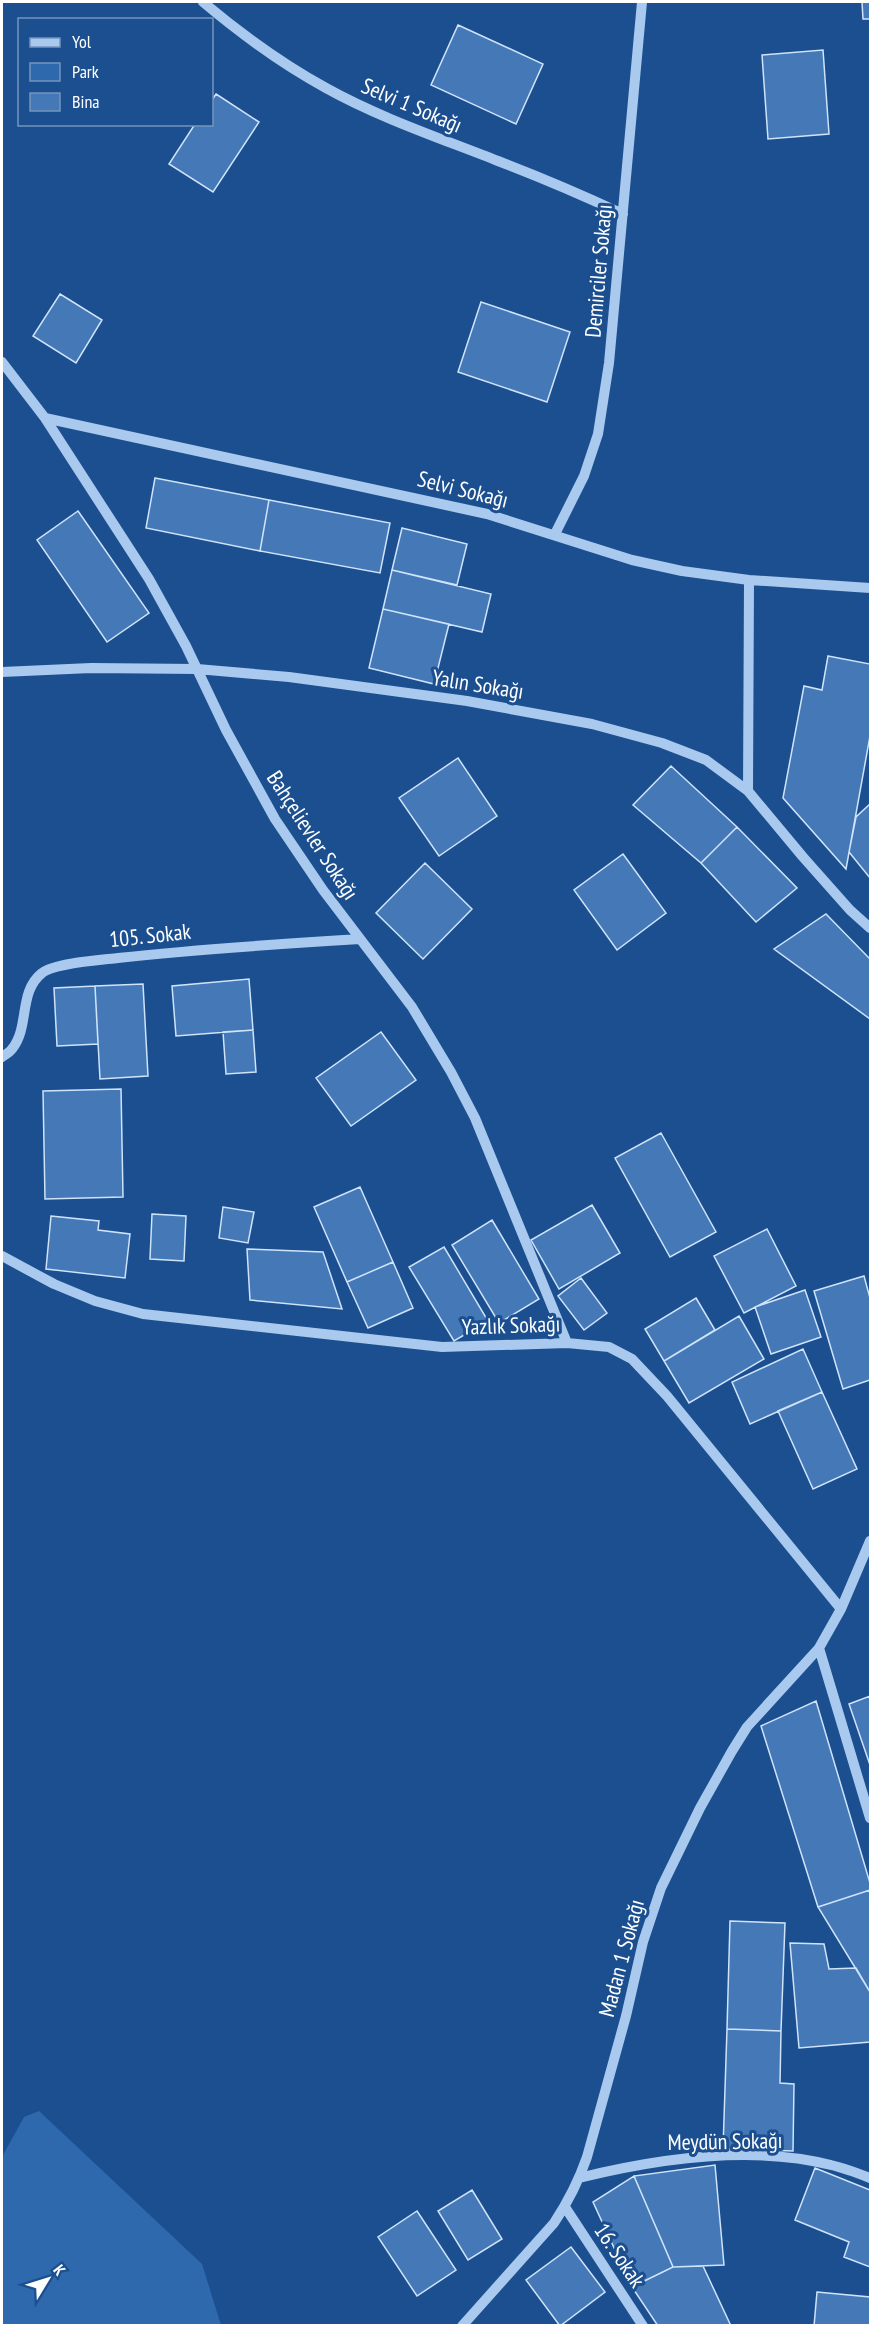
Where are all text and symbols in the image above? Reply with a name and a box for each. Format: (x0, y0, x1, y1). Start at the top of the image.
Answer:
legend (18, 18, 213, 126)
text: Yol (72, 30, 92, 53)
text: Park (72, 60, 99, 83)
street label: Selvi 1 Sokağı (357, 71, 467, 139)
text: Bina (72, 90, 100, 113)
street label: Demirciler Sokağı (578, 203, 618, 339)
street label: Selvi Sokağı (415, 464, 511, 514)
street label: Yalın Sokağı (430, 663, 526, 705)
street label: Bahçelievler Sokağı (261, 765, 365, 905)
street label: 105. Sokak (108, 917, 193, 953)
street label: Yazlık Sokağı (461, 1309, 561, 1341)
street label: Madan 1 Sokağı (592, 1896, 650, 2020)
street label: Meydün Sokağı (667, 2126, 783, 2156)
street label: 16. Sokak (588, 2217, 652, 2293)
north arrow (18, 2249, 78, 2309)
text: K (49, 2260, 71, 2280)

